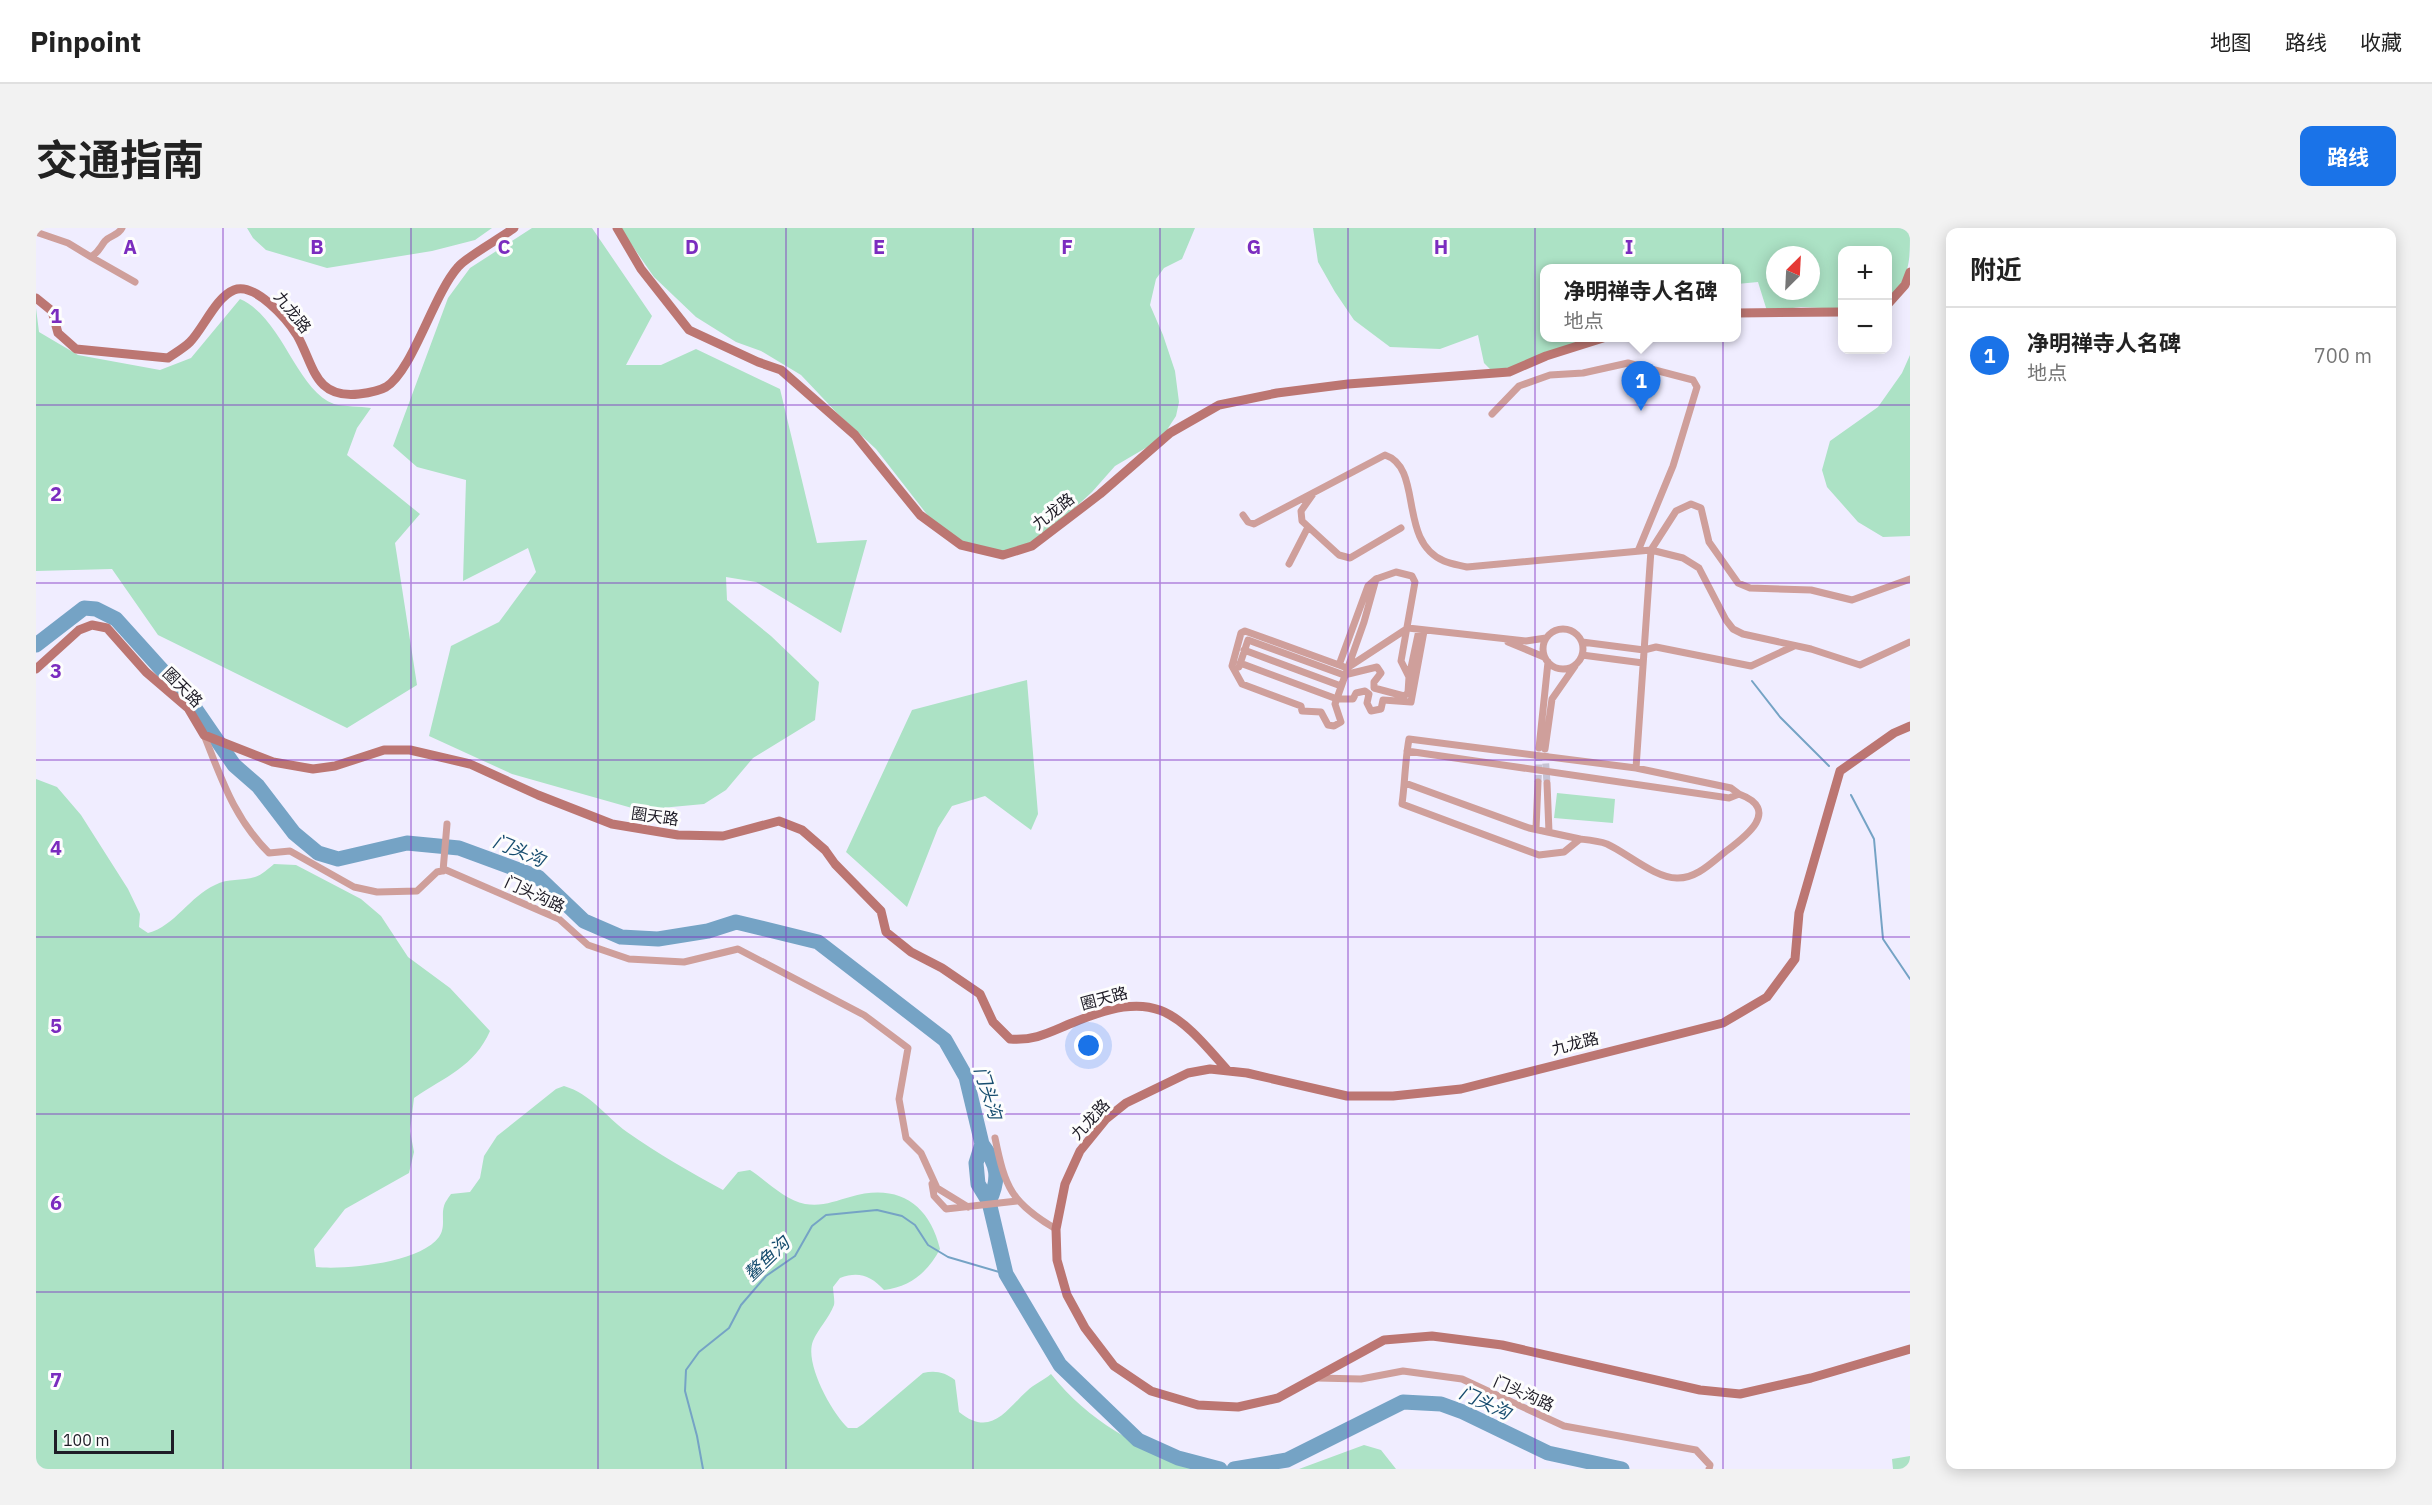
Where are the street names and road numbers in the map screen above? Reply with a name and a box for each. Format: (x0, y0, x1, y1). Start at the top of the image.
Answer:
street label: 九龙路 (270, 287, 316, 337)
street label: 九龙路 (1028, 488, 1078, 534)
street label: 圈天路 (159, 663, 207, 711)
street label: 圈天路 (630, 803, 680, 829)
street label: 门头沟路 (502, 871, 568, 917)
street label: 圈天路 (1078, 982, 1130, 1014)
street label: 九龙路 (1549, 1027, 1601, 1059)
street label: 九龙路 (1066, 1095, 1114, 1143)
street label: 门头沟路 (1491, 1371, 1557, 1415)

